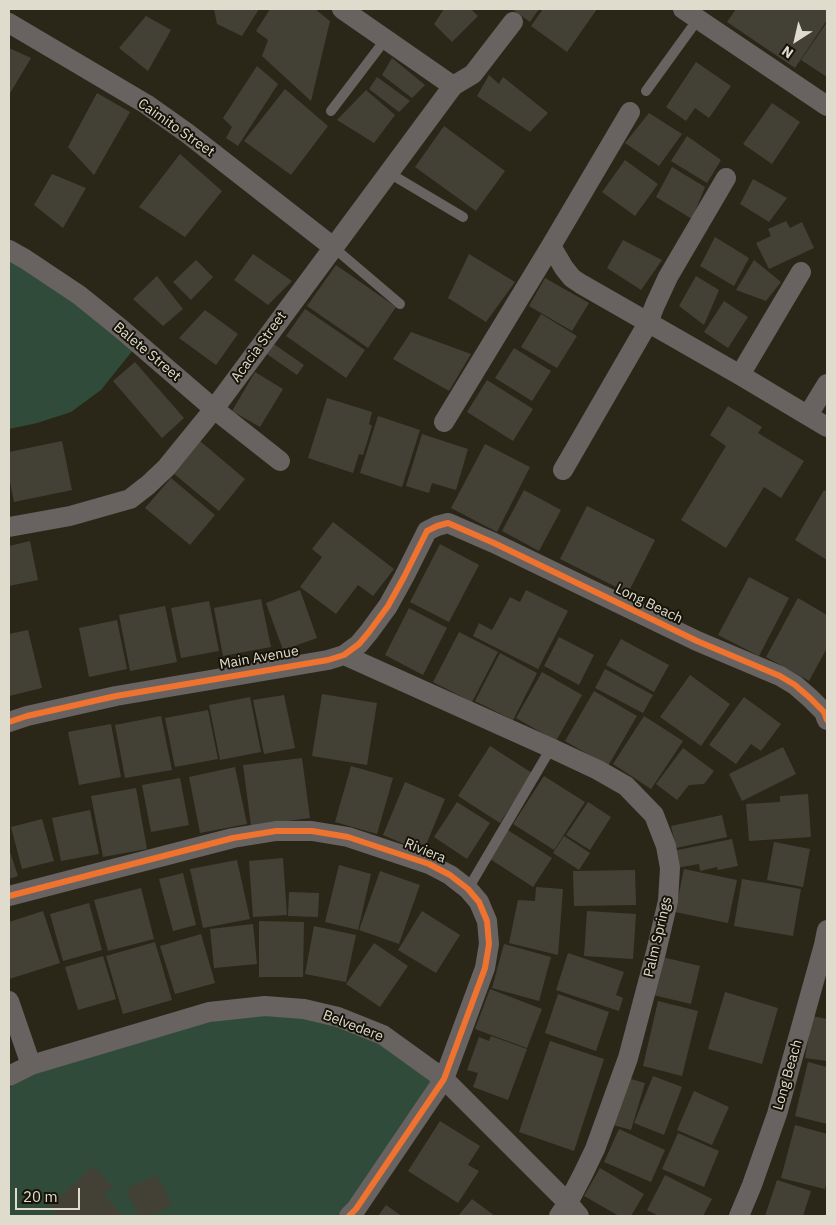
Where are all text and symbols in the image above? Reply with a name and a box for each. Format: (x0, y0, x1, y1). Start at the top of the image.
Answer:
north arrow (771, 15, 821, 65)
text: N (778, 42, 797, 63)
street label: Caimito Street (134, 95, 218, 161)
street label: Acacia Street (228, 308, 290, 386)
street label: Balete Street (110, 319, 184, 385)
street label: Long Beach (613, 581, 685, 627)
street label: Main Avenue (218, 643, 300, 673)
street label: Riviera (402, 835, 448, 867)
street label: Palm Springs (641, 895, 675, 979)
street label: Belvedere (320, 1007, 386, 1045)
street label: Long Beach (770, 1038, 806, 1112)
scale bar (18, 1178, 82, 1210)
text: 20 m (23, 1187, 58, 1206)

